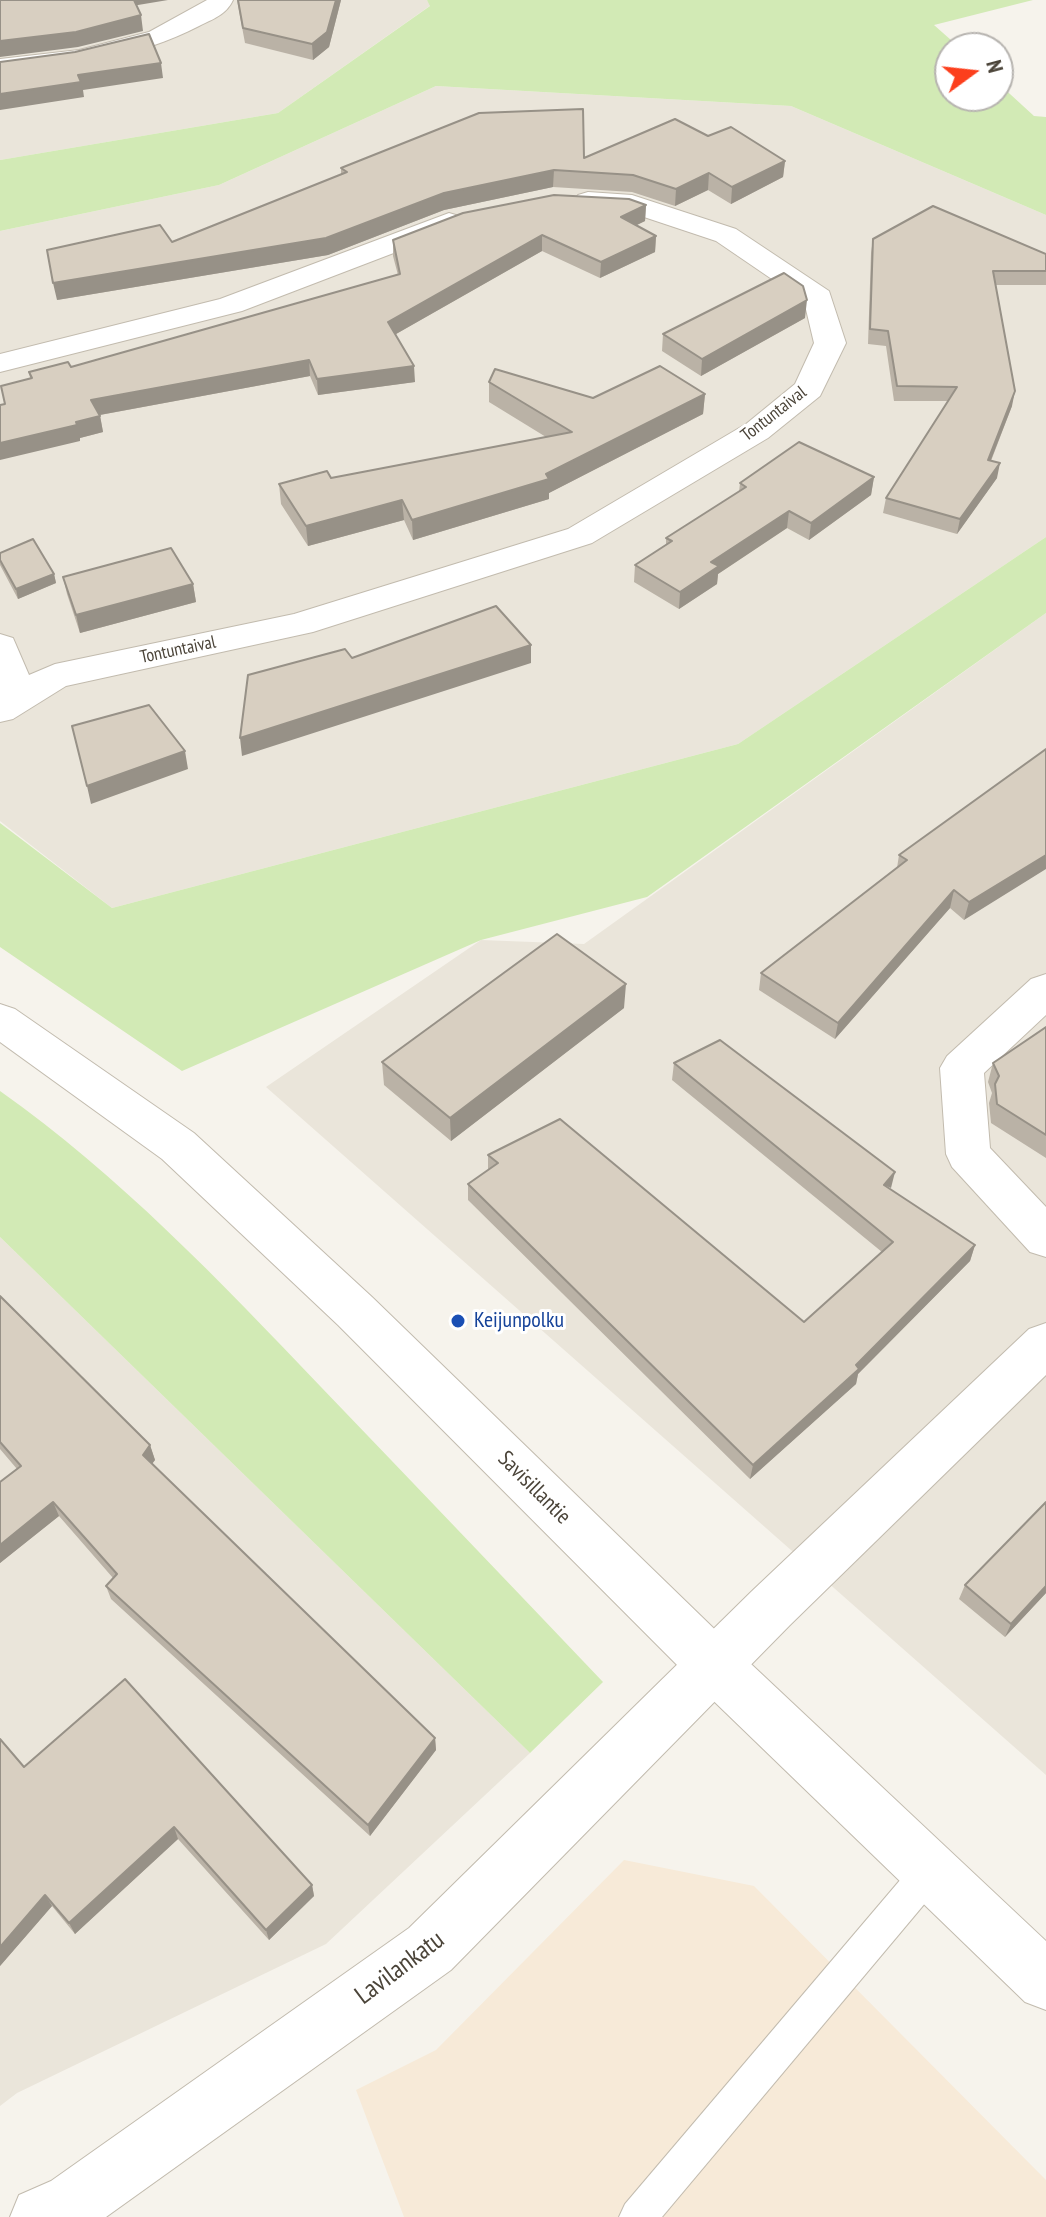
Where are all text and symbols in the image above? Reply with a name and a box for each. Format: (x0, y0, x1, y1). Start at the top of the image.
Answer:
north arrow (934, 32, 1014, 112)
text: N (980, 57, 1010, 76)
street label: Tontuntaival (737, 382, 811, 446)
street label: Tontuntaival (138, 631, 218, 669)
place label: Keijunpolku (474, 1308, 564, 1334)
marker: Keijunpolku (449, 1312, 467, 1330)
street label: Savisillantie (492, 1446, 576, 1530)
street label: Lavilankatu (349, 1924, 451, 2012)

